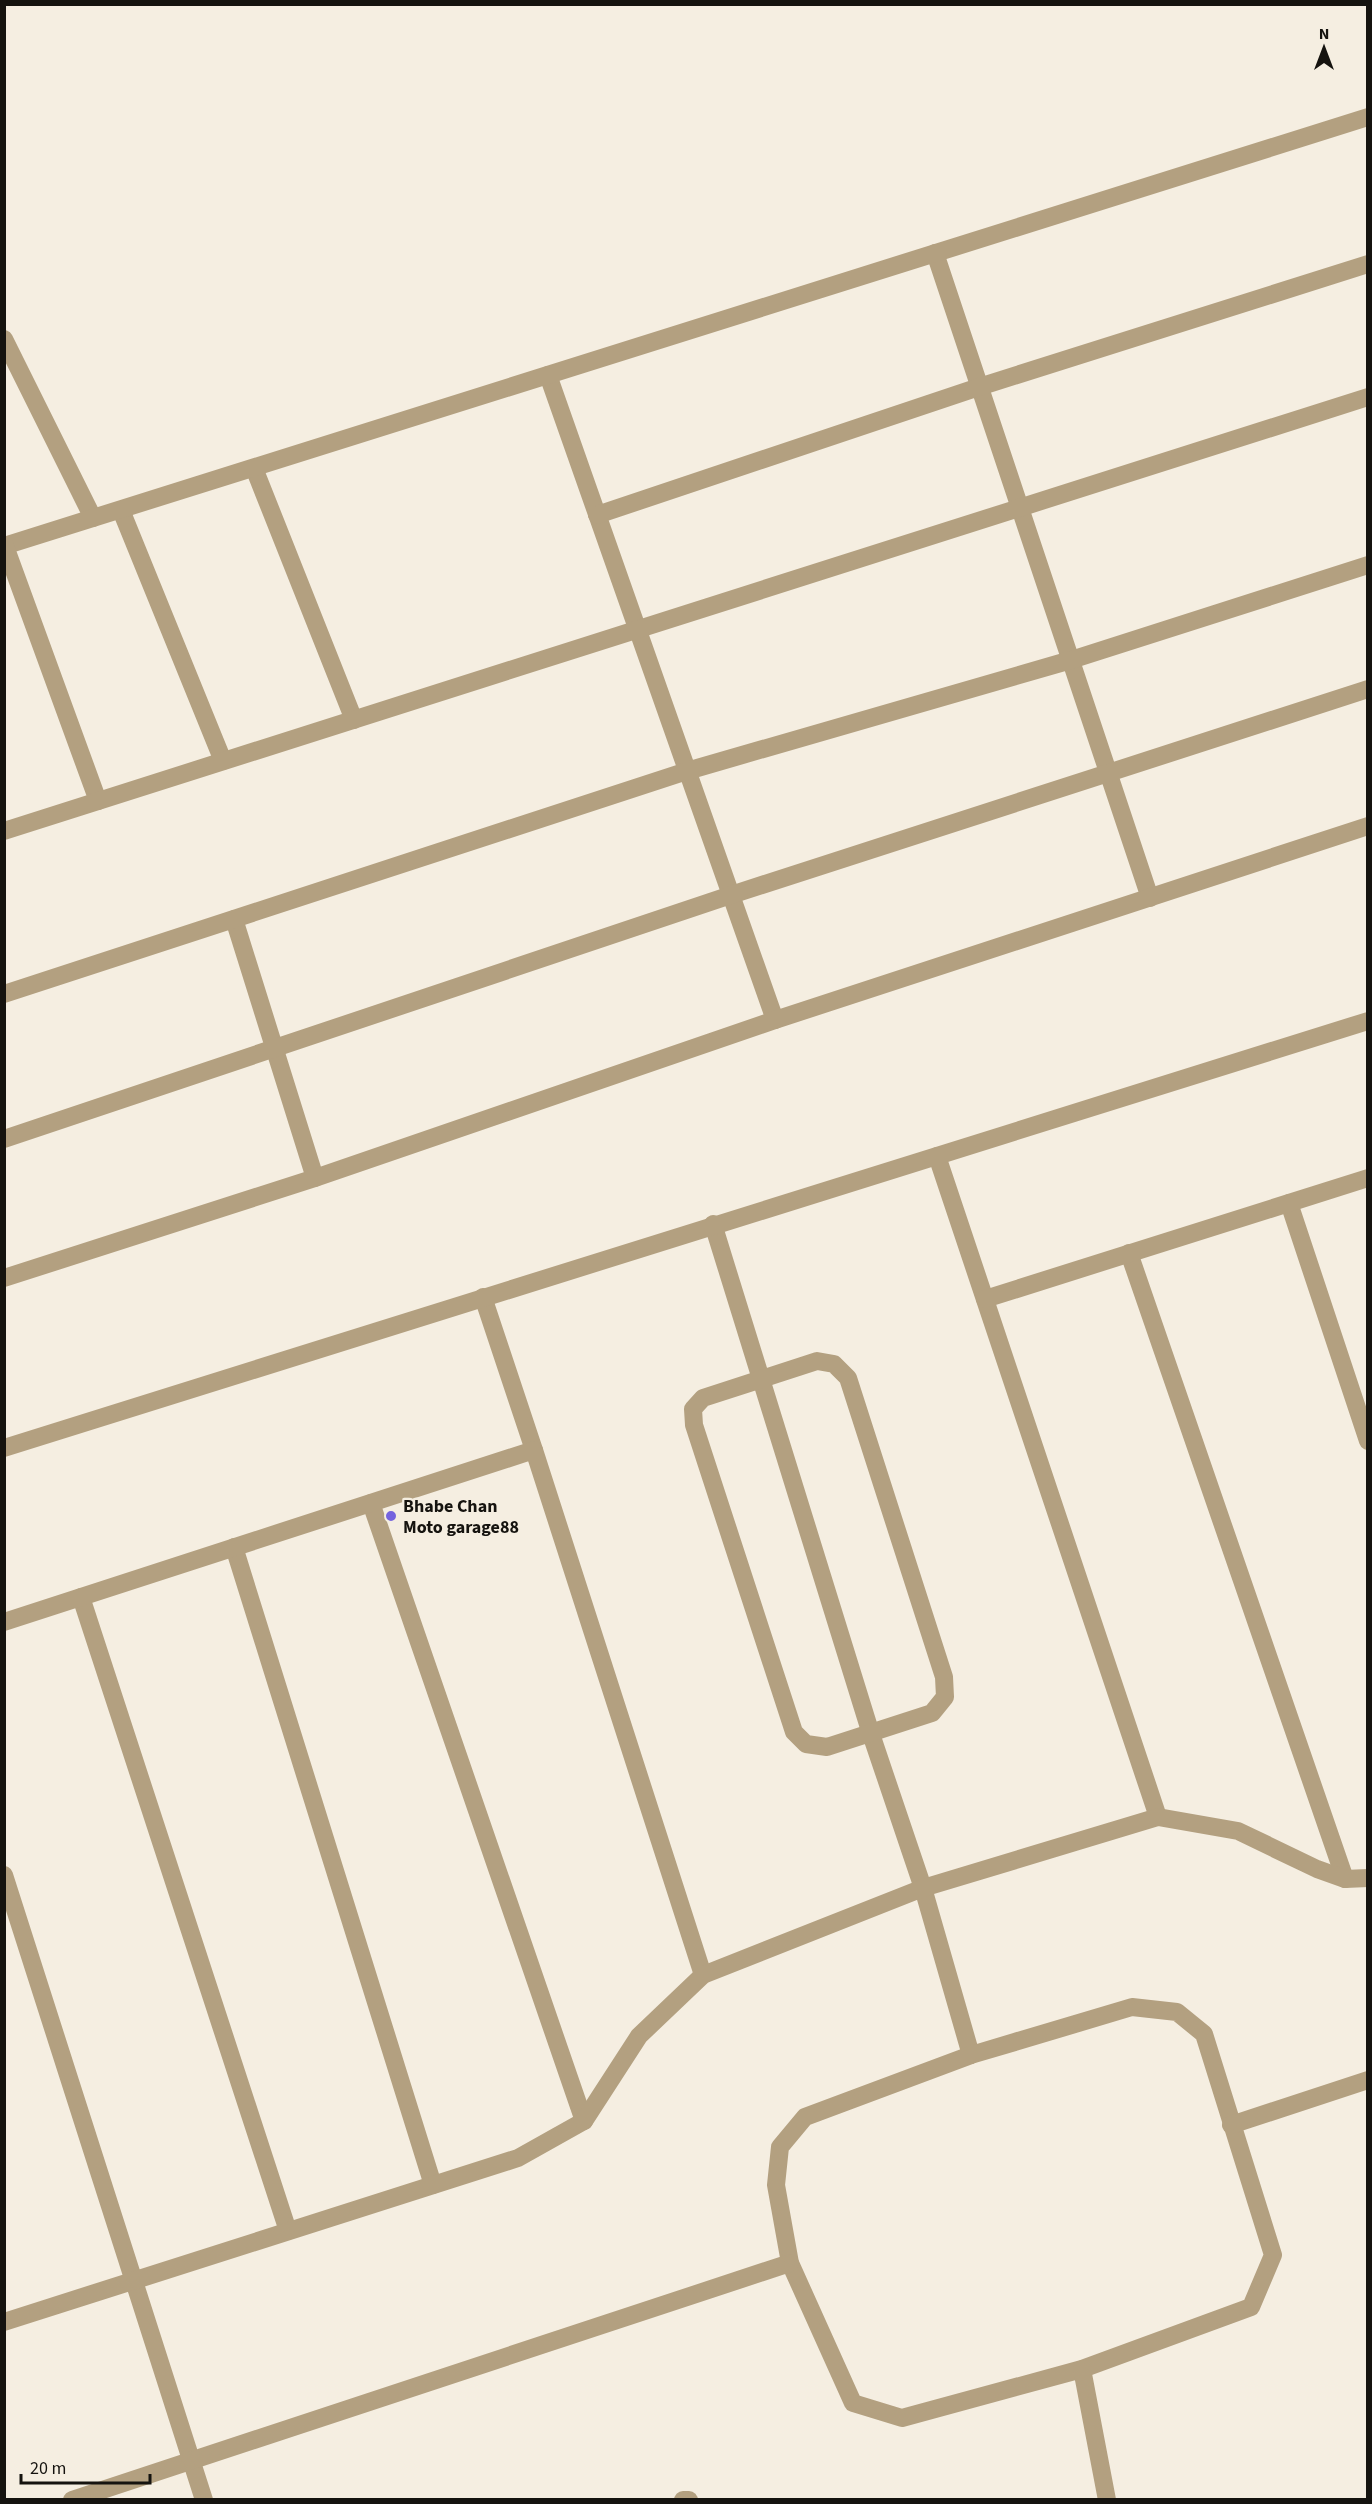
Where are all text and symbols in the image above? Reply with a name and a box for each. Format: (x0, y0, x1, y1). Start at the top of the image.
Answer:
north arrow (1294, 18, 1354, 78)
text: N (1319, 23, 1329, 45)
place label: Bhabe Chan Moto garage88 (403, 1494, 519, 1540)
marker: Bhabe Chan Moto garage88 (384, 1509, 398, 1523)
scale bar (21, 2447, 150, 2485)
text: 20 m (30, 2456, 66, 2481)

